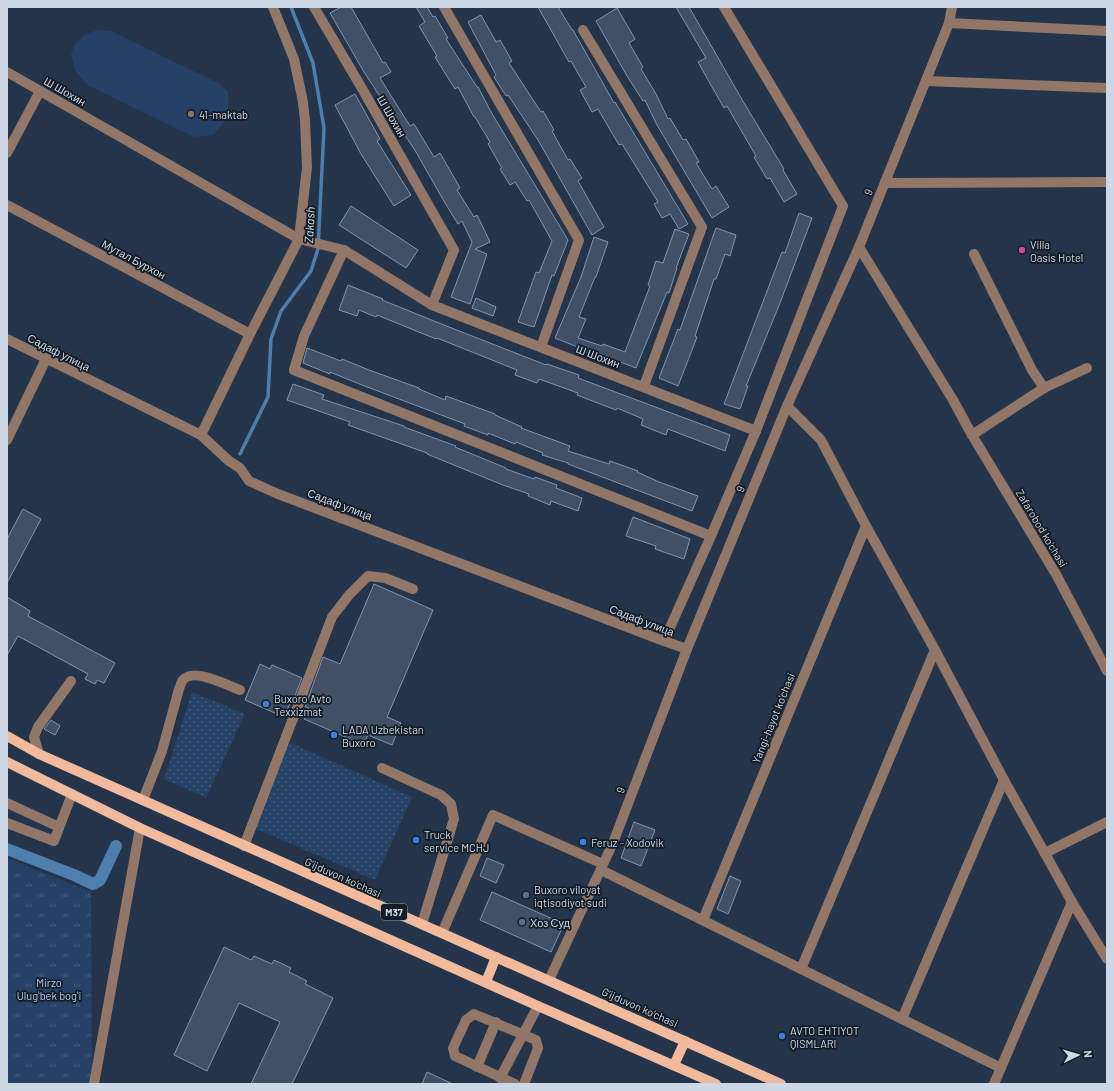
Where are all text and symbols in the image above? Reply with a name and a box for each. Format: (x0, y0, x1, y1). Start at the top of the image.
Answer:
street label: Ш Шохин (42, 74, 88, 108)
street label: Ш Шохин (375, 93, 409, 139)
place label: 41-maktab (199, 108, 248, 121)
marker: 41-maktab (186, 109, 196, 119)
street label: 9 (861, 187, 875, 197)
water label: Zakash (301, 206, 317, 244)
street label: Мутал Бурхон (100, 237, 168, 281)
place label: Villa Oasis Hotel (1030, 238, 1083, 264)
marker: Villa Oasis Hotel (1017, 245, 1027, 255)
street label: Садаф улица (26, 331, 93, 374)
street label: Ш Шохин (574, 342, 622, 370)
street label: 9 (733, 484, 747, 494)
street label: Садаф улица (306, 486, 375, 523)
street label: Zafarobod ko'chasi (1014, 487, 1070, 569)
street label: Садаф улица (608, 602, 677, 639)
street label: Yangi-hayot ko'chasi (749, 671, 797, 765)
place label: Buxoro Avto Texxizmat (274, 692, 331, 718)
marker: Buxoro Avto Texxizmat (261, 699, 271, 709)
place label: LADA Uzbekistan Buxoro (342, 723, 424, 749)
marker: LADA Uzbekistan Buxoro (329, 730, 339, 740)
street label: 9 (613, 785, 627, 795)
place label: Truck service MCHJ (424, 828, 489, 854)
marker: Truck service MCHJ (411, 835, 421, 845)
place label: Feruz - Xodovik (591, 836, 664, 849)
marker: Feruz - Xodovik (578, 837, 588, 847)
street label: G'ijduvon ko'chasi (303, 854, 383, 900)
place label: Buxoro viloyat iqtisodiyot sudi (534, 883, 607, 909)
marker: Buxoro viloyat iqtisodiyot sudi (521, 890, 531, 900)
road number: M37 (381, 904, 407, 920)
place label: Хоз Суд (530, 916, 571, 929)
marker: Хоз Суд (517, 917, 527, 927)
park label: Mirzo Ulugʻbek bogʻi (17, 976, 82, 1002)
street label: G'ijduvon ko'chasi (600, 984, 680, 1030)
place label: AVTO EHTIYOT QISMLARI (790, 1024, 859, 1050)
marker: AVTO EHTIYOT QISMLARI (777, 1031, 787, 1041)
north arrow (1058, 1035, 1098, 1075)
text: N (1082, 1050, 1095, 1058)

